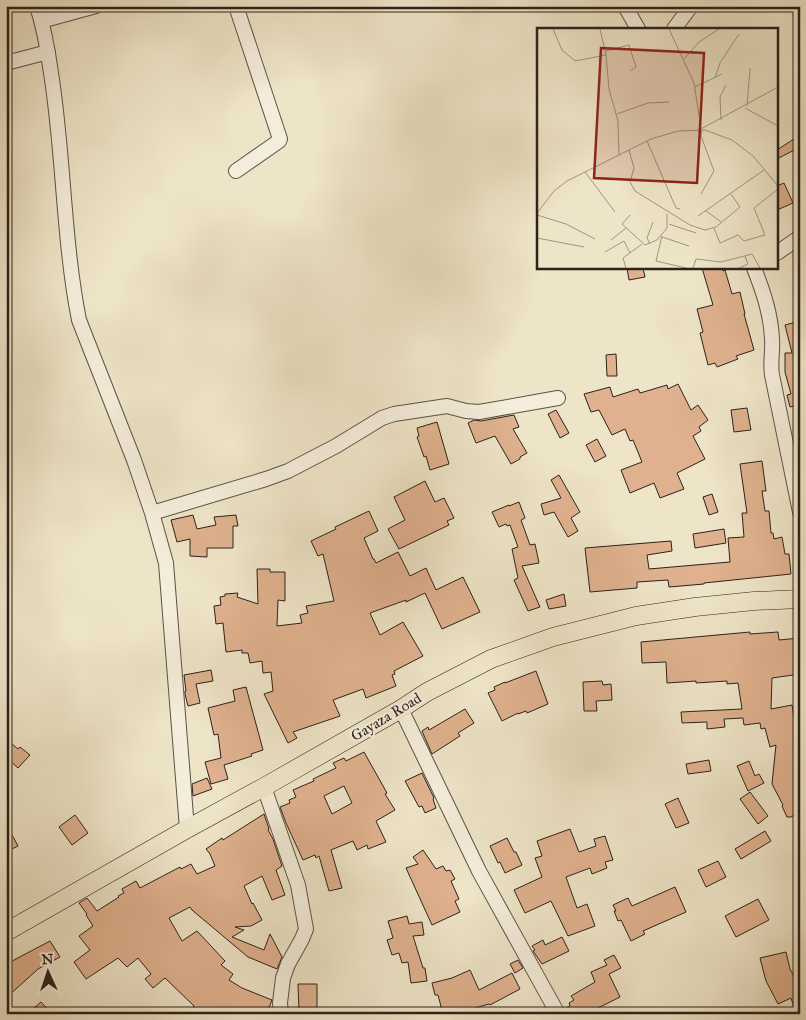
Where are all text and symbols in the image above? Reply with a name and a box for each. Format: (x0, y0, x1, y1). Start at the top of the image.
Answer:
inset map (537, 28, 778, 269)
street label: Gayaza Road (348, 689, 425, 745)
north arrow (22, 948, 72, 998)
text: N (41, 951, 54, 968)

